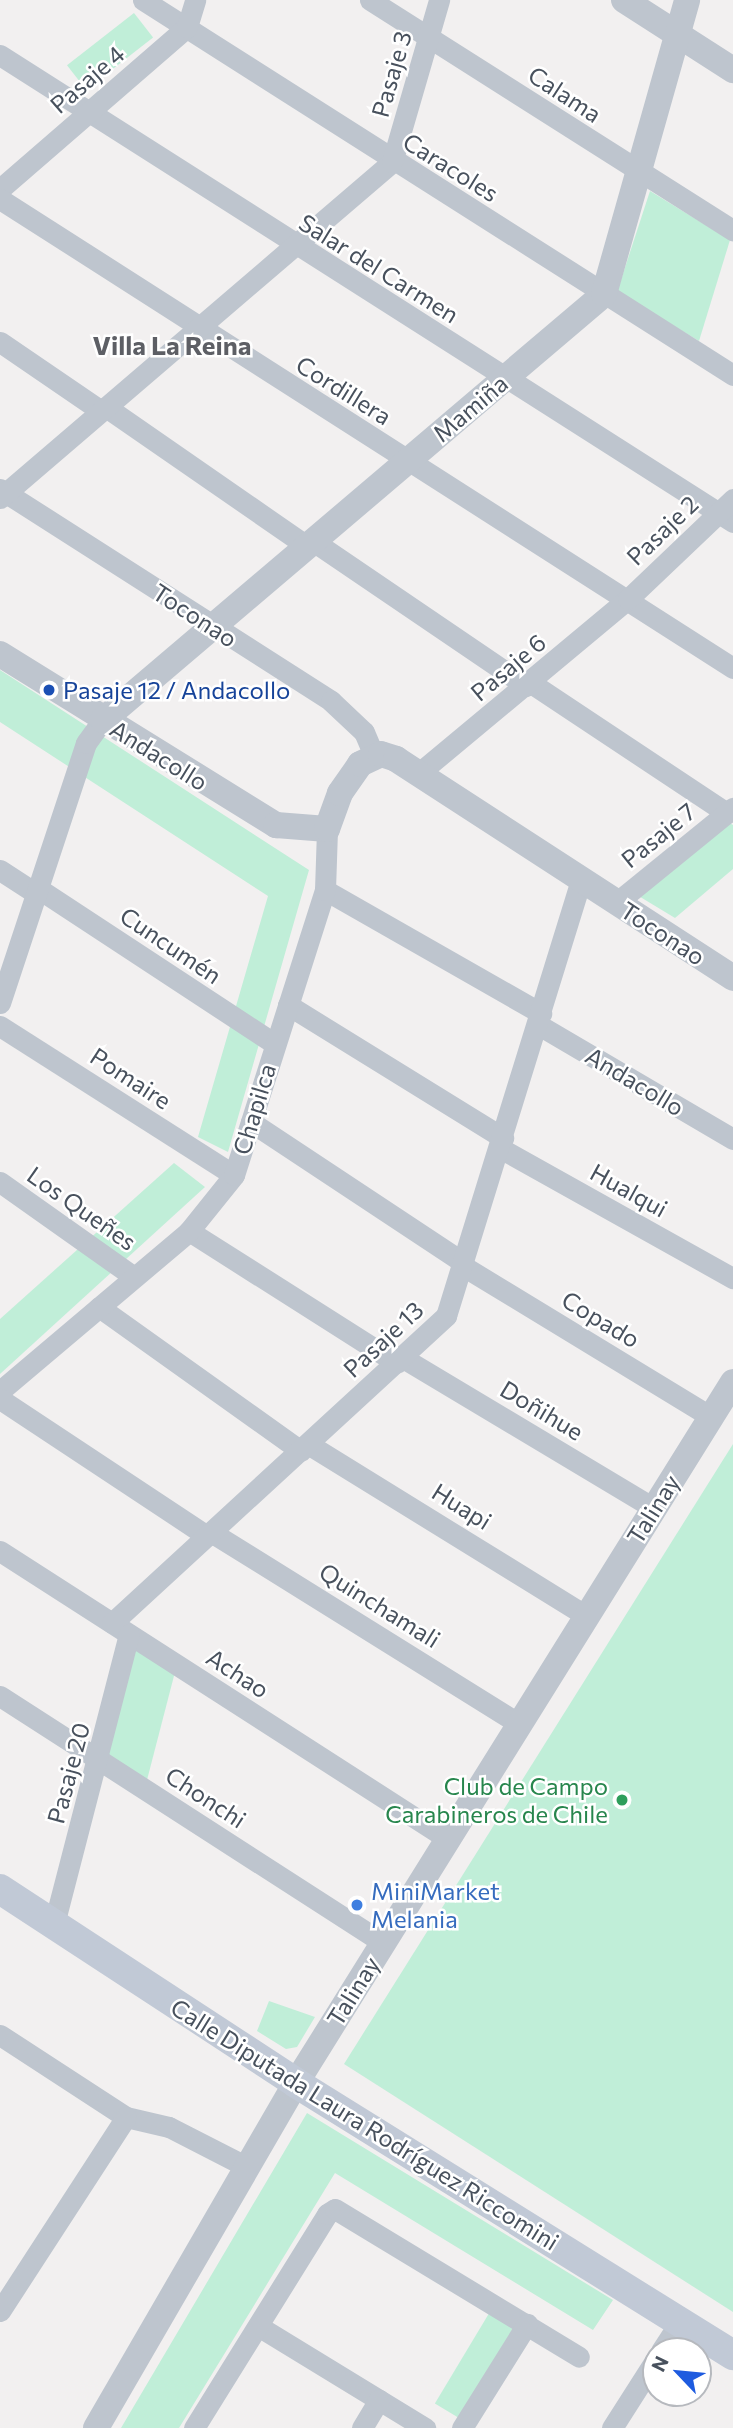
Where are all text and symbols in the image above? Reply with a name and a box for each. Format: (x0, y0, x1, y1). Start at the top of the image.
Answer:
street label: Pasaje 3 (365, 28, 417, 120)
street label: Pasaje 4 (44, 39, 130, 119)
street label: Calama (523, 60, 607, 128)
street label: Caracoles (398, 126, 504, 208)
street label: Salar del Carmen (294, 207, 464, 329)
district label: Villa La Reina (92, 329, 252, 361)
street label: Cordillera (291, 350, 397, 430)
street label: Mamiña (427, 368, 513, 448)
street label: Pasaje 2 (620, 489, 704, 571)
street label: Toconao (147, 577, 243, 653)
street label: Pasaje 6 (465, 627, 551, 707)
place label: Pasaje 12 / Andacollo (63, 676, 290, 704)
marker: Pasaje 12 / Andacollo (41, 682, 57, 698)
street label: Andacollo (105, 714, 213, 796)
street label: Pasaje 7 (615, 796, 701, 874)
street label: Toconao (615, 895, 711, 971)
street label: Cuncumén (115, 901, 227, 989)
street label: Andacollo (581, 1040, 689, 1122)
street label: Pomaire (85, 1041, 177, 1115)
street label: Chapilca (227, 1060, 281, 1158)
street label: Hualqui (585, 1157, 673, 1223)
street label: Los Queñes (22, 1160, 142, 1256)
street label: Copado (557, 1285, 645, 1353)
street label: Pasaje 13 (337, 1295, 429, 1383)
street label: Doñihue (495, 1374, 589, 1446)
street label: Talinay (620, 1469, 686, 1549)
street label: Huapi (427, 1477, 497, 1535)
street label: Quinchamali (314, 1557, 446, 1653)
street label: Achao (201, 1642, 275, 1704)
street label: Pasaje 20 (41, 1719, 95, 1827)
street label: Chonchi (160, 1760, 252, 1834)
place label: Club de Campo Carabineros de Chile (385, 1772, 608, 1828)
marker: Club de Campo Carabineros de Chile (614, 1792, 630, 1808)
place label: MiniMarket Melania (371, 1877, 500, 1933)
marker: MiniMarket Melania (349, 1897, 365, 1913)
street label: Talinay (320, 1951, 386, 2031)
street label: Calle Diputada Laura Rodríguez Riccomini (166, 1992, 564, 2256)
north arrow (642, 2337, 712, 2407)
text: N (646, 2352, 673, 2375)

